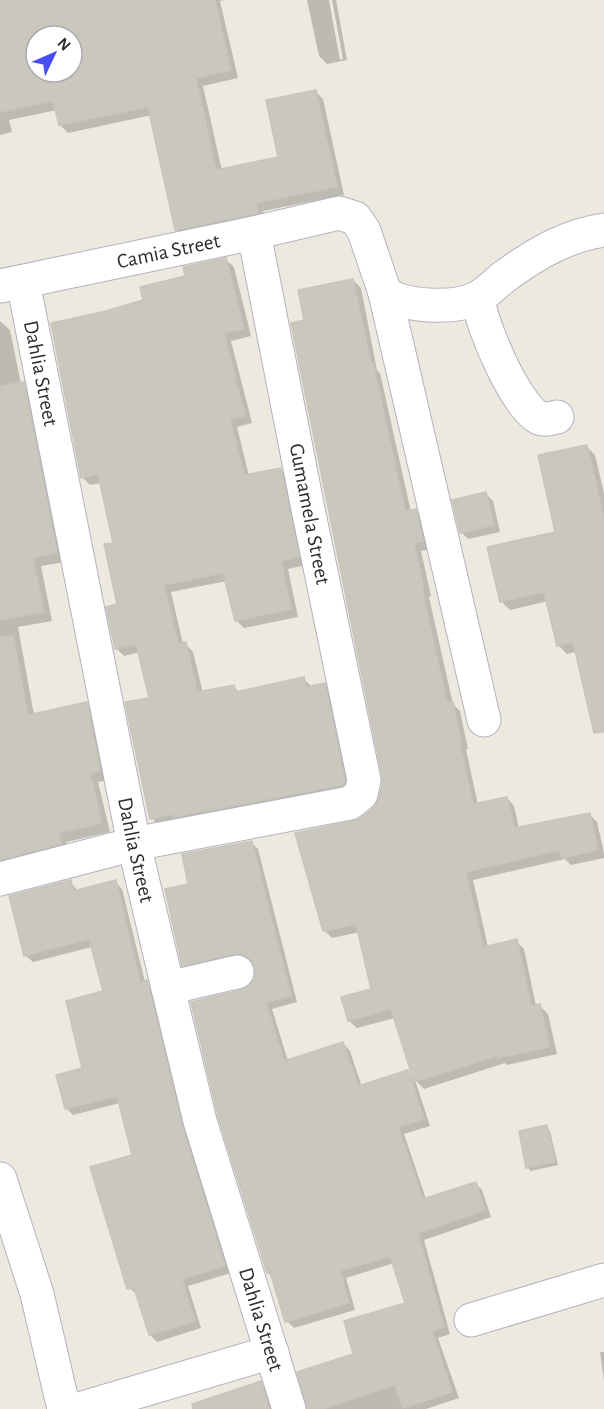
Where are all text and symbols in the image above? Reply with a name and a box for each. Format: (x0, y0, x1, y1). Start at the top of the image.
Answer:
north arrow (24, 24, 84, 84)
text: N (54, 35, 74, 54)
street label: Camia Street (115, 230, 222, 272)
street label: Dahlia Street (20, 319, 61, 428)
street label: Gumamela Street (286, 442, 334, 587)
street label: Dahlia Street (114, 796, 158, 905)
street label: Dahlia Street (235, 1265, 287, 1374)

